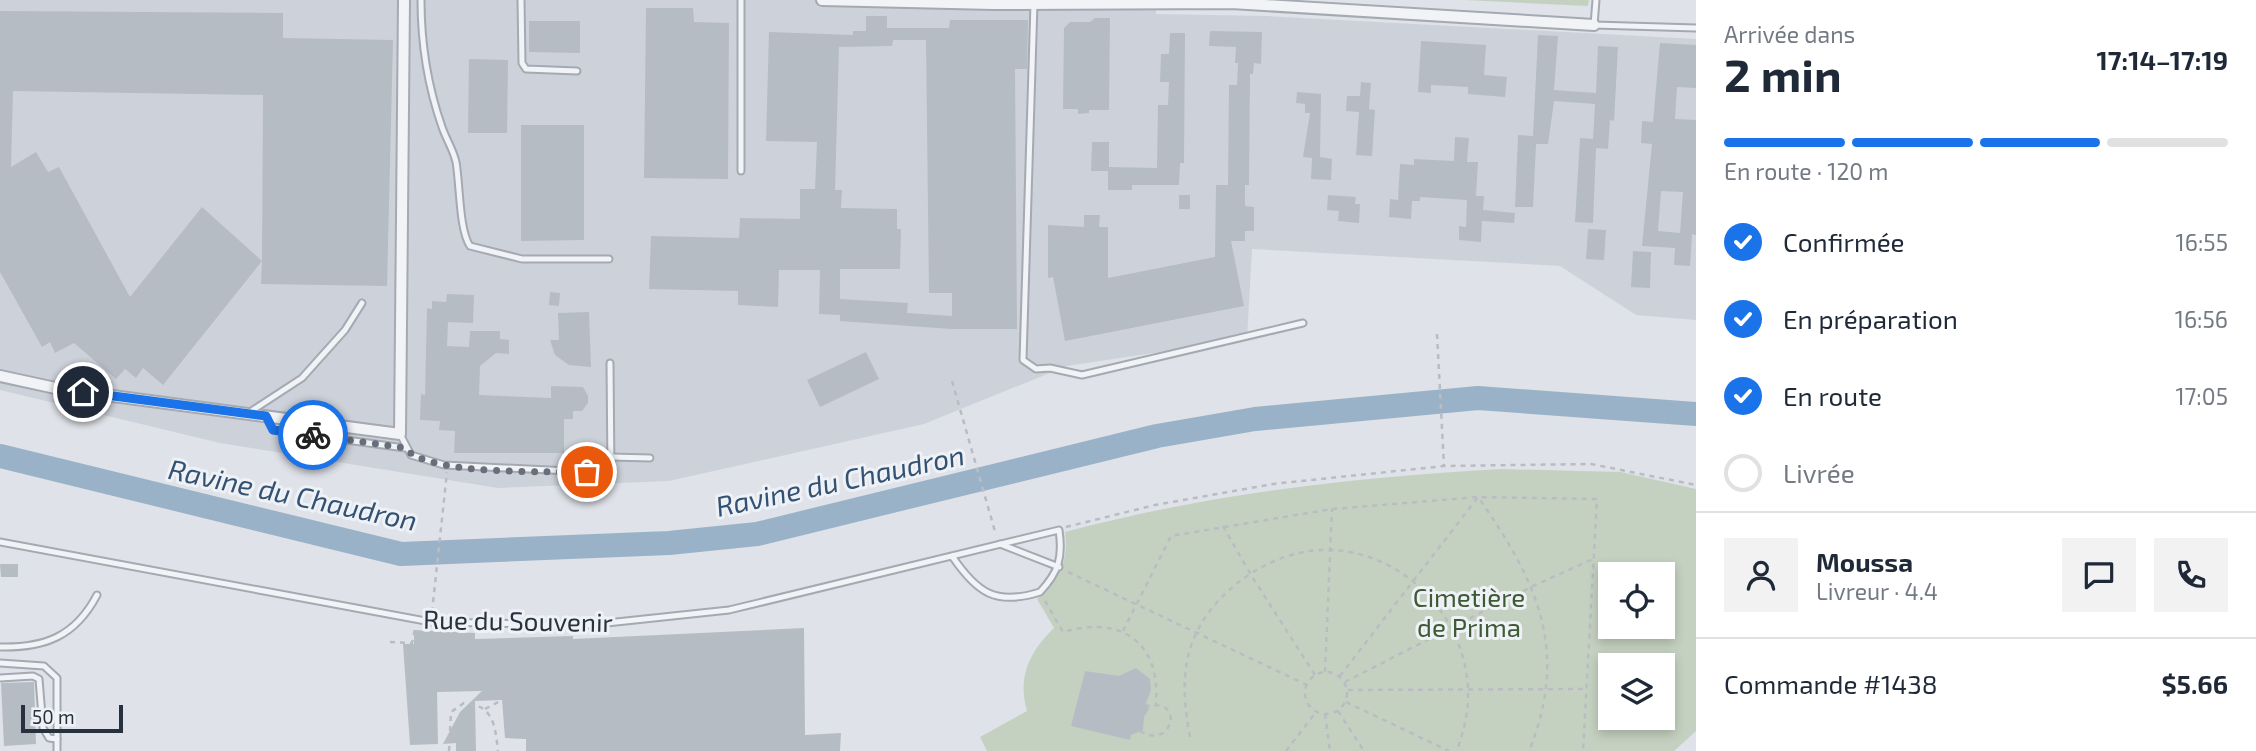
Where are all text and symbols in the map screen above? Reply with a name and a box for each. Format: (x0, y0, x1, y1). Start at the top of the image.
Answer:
text: Arrivée dans (1724, 20, 1855, 48)
text: 17:14–17:19 (2097, 44, 2228, 75)
text: 2 min (1724, 46, 1842, 101)
text: En route · 120 m (1724, 157, 1889, 185)
icon: check (1724, 223, 1762, 261)
text: Confirmée (1783, 226, 1905, 257)
text: 16:55 (2176, 228, 2228, 256)
icon: check (1724, 300, 1762, 338)
text: En préparation (1783, 303, 1958, 334)
text: 16:56 (2175, 305, 2228, 333)
pin (53, 362, 113, 422)
icon: home (64, 373, 102, 411)
icon: check (1724, 377, 1762, 415)
text: En route (1783, 380, 1882, 411)
text: 17:05 (2175, 382, 2228, 410)
courier (278, 400, 348, 470)
icon: bike (294, 416, 332, 454)
water label: Ravine du Chaudron (713, 437, 967, 523)
pin (557, 442, 617, 502)
water label: Ravine du Chaudron (166, 451, 420, 537)
icon: bag (568, 453, 606, 491)
text: Livrée (1783, 457, 1855, 488)
button: person (1724, 538, 1798, 612)
button: chat (2062, 538, 2136, 612)
button: phone (2154, 538, 2228, 612)
text: Moussa (1816, 546, 1913, 577)
map controls (1598, 562, 1675, 730)
button: locate (1598, 562, 1675, 639)
text: Livreur · 4.4 (1816, 577, 1938, 605)
park label: Cimetière de Prima (1413, 581, 1525, 642)
street label: Rue du Souvenir (423, 603, 613, 637)
button: layers (1598, 653, 1675, 730)
text: Commande #1438 (1724, 668, 1938, 699)
text: $5.66 (2162, 668, 2228, 699)
scale bar (21, 702, 122, 734)
text: 50 m (32, 705, 75, 728)

